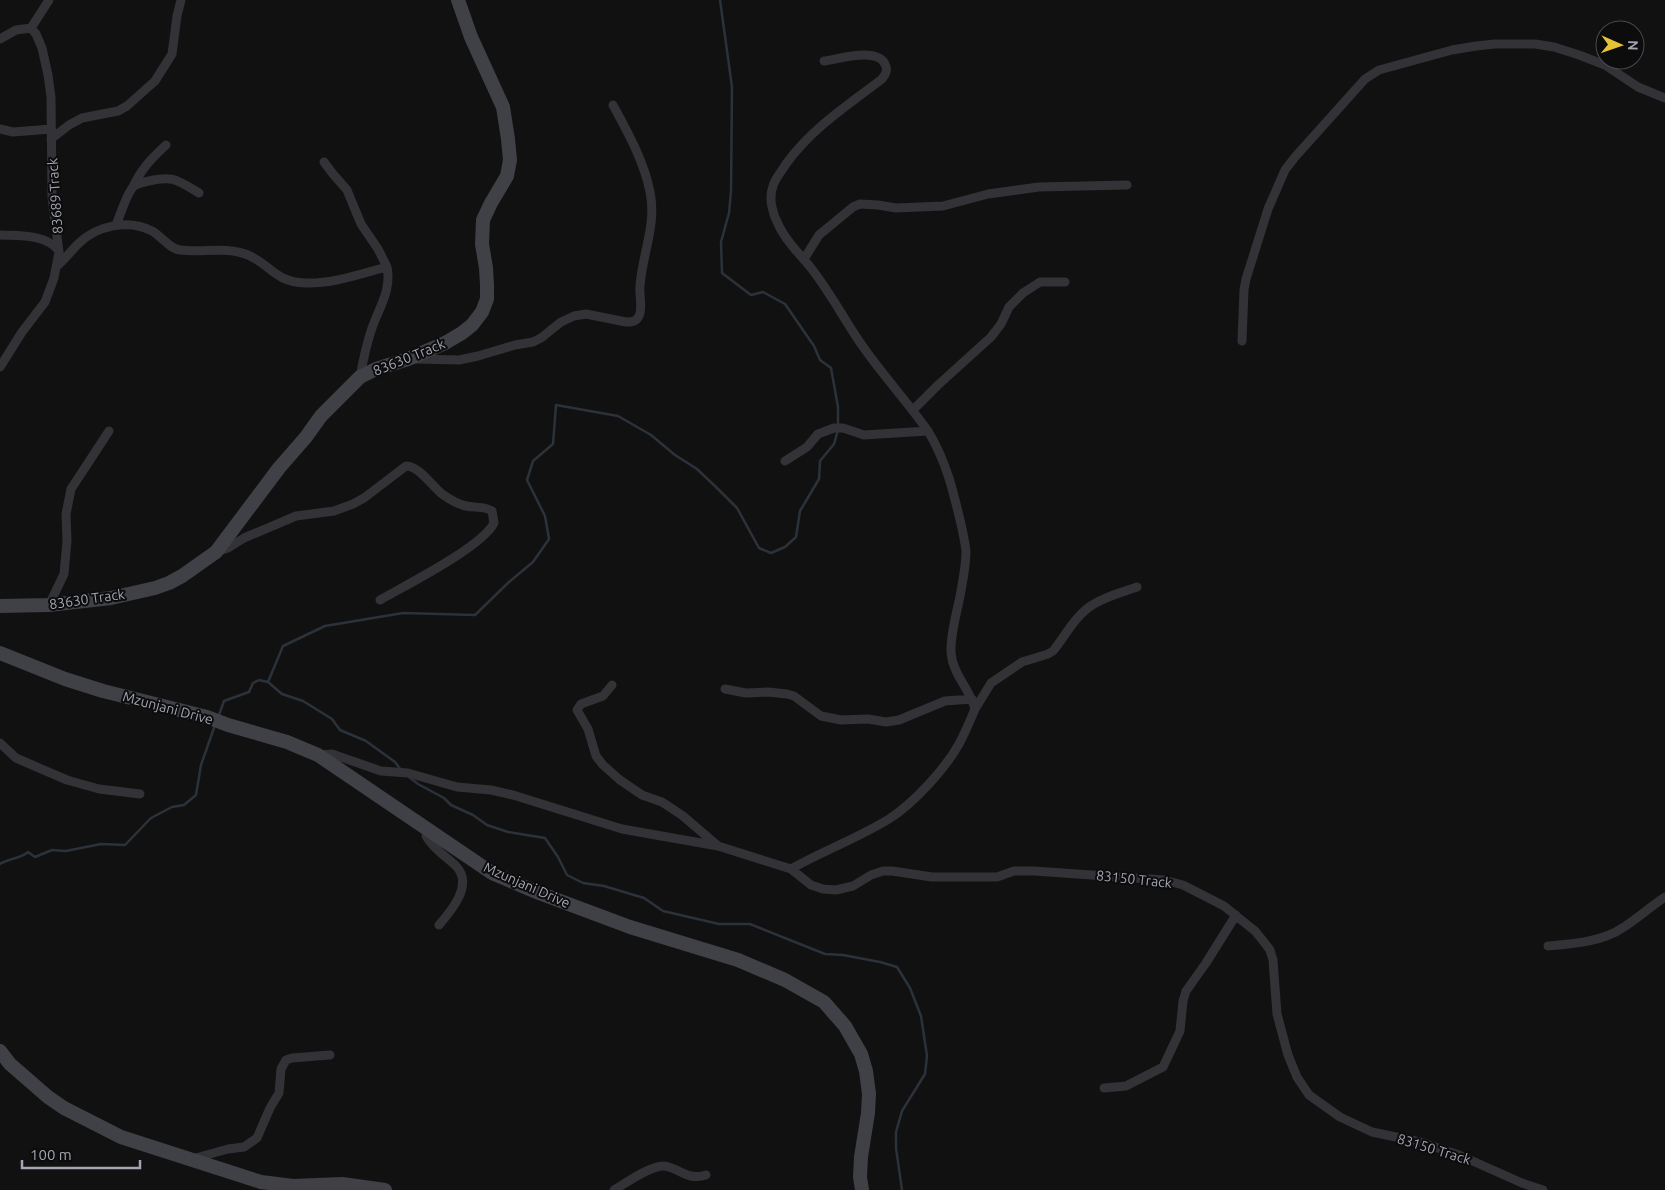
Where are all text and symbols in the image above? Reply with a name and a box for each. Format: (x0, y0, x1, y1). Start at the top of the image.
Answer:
north arrow (1595, 20, 1645, 70)
text: N (1625, 40, 1641, 51)
street label: 83689 Track (44, 158, 66, 234)
street label: 83630 Track (371, 335, 447, 379)
street label: 83630 Track (48, 586, 126, 612)
street label: Mzunjani Drive (121, 688, 215, 728)
street label: Mzunjani Drive (481, 859, 573, 911)
street label: 83150 Track (1095, 867, 1173, 891)
street label: 83150 Track (1395, 1130, 1473, 1168)
scale bar (22, 1138, 140, 1170)
text: 100 m (30, 1146, 72, 1163)

